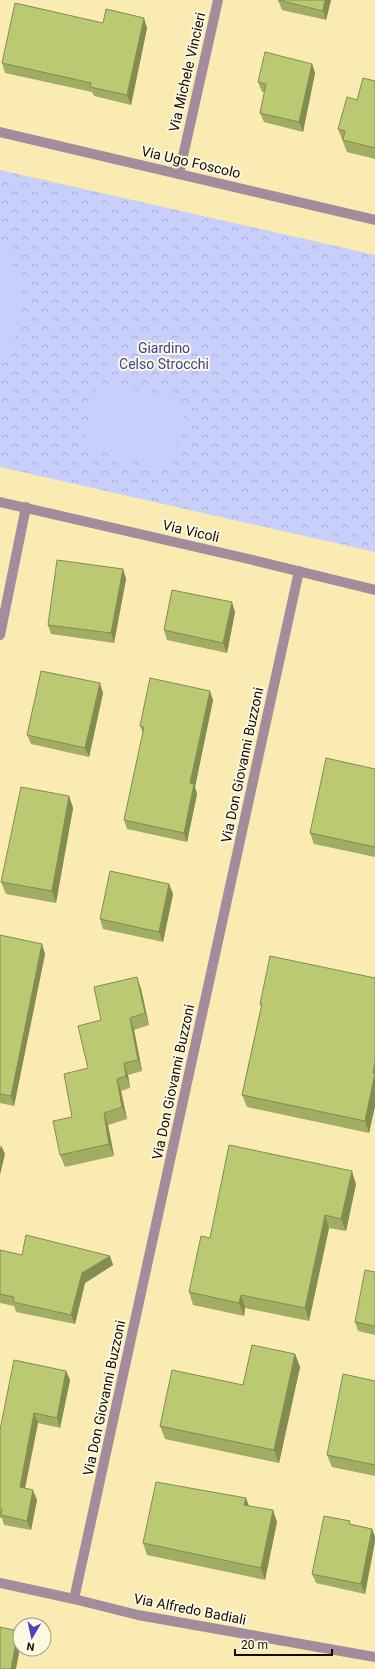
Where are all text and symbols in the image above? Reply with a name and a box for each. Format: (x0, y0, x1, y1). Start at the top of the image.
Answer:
street label: Via Michele Vincieri (165, 11, 209, 133)
street label: Via Ugo Foscolo (140, 143, 242, 181)
park label: Giardino Celso Strocchi (119, 340, 209, 372)
street label: Via Vicoli (161, 517, 221, 545)
street label: Via Don Giovanni Buzzoni (218, 686, 266, 844)
street label: Via Don Giovanni Buzzoni (149, 1003, 197, 1161)
street label: Via Don Giovanni Buzzoni (80, 1319, 128, 1477)
street label: Via Alfredo Badiali (132, 1590, 248, 1628)
north arrow (12, 1617, 52, 1657)
scale bar (235, 1631, 332, 1657)
text: 20 m (241, 1638, 268, 1652)
text: N (25, 1639, 35, 1653)

